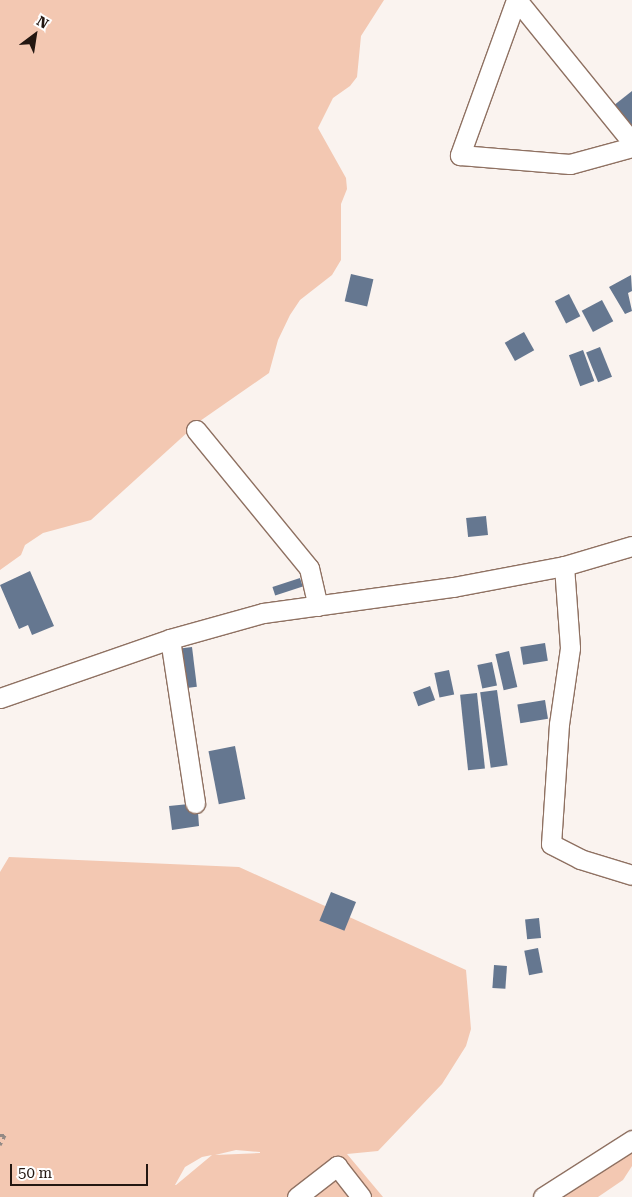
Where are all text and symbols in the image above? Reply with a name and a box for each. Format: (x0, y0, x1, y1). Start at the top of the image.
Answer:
north arrow (10, 10, 60, 60)
text: N (34, 13, 51, 32)
scale bar (12, 1154, 150, 1186)
text: 50 m (18, 1164, 52, 1182)

